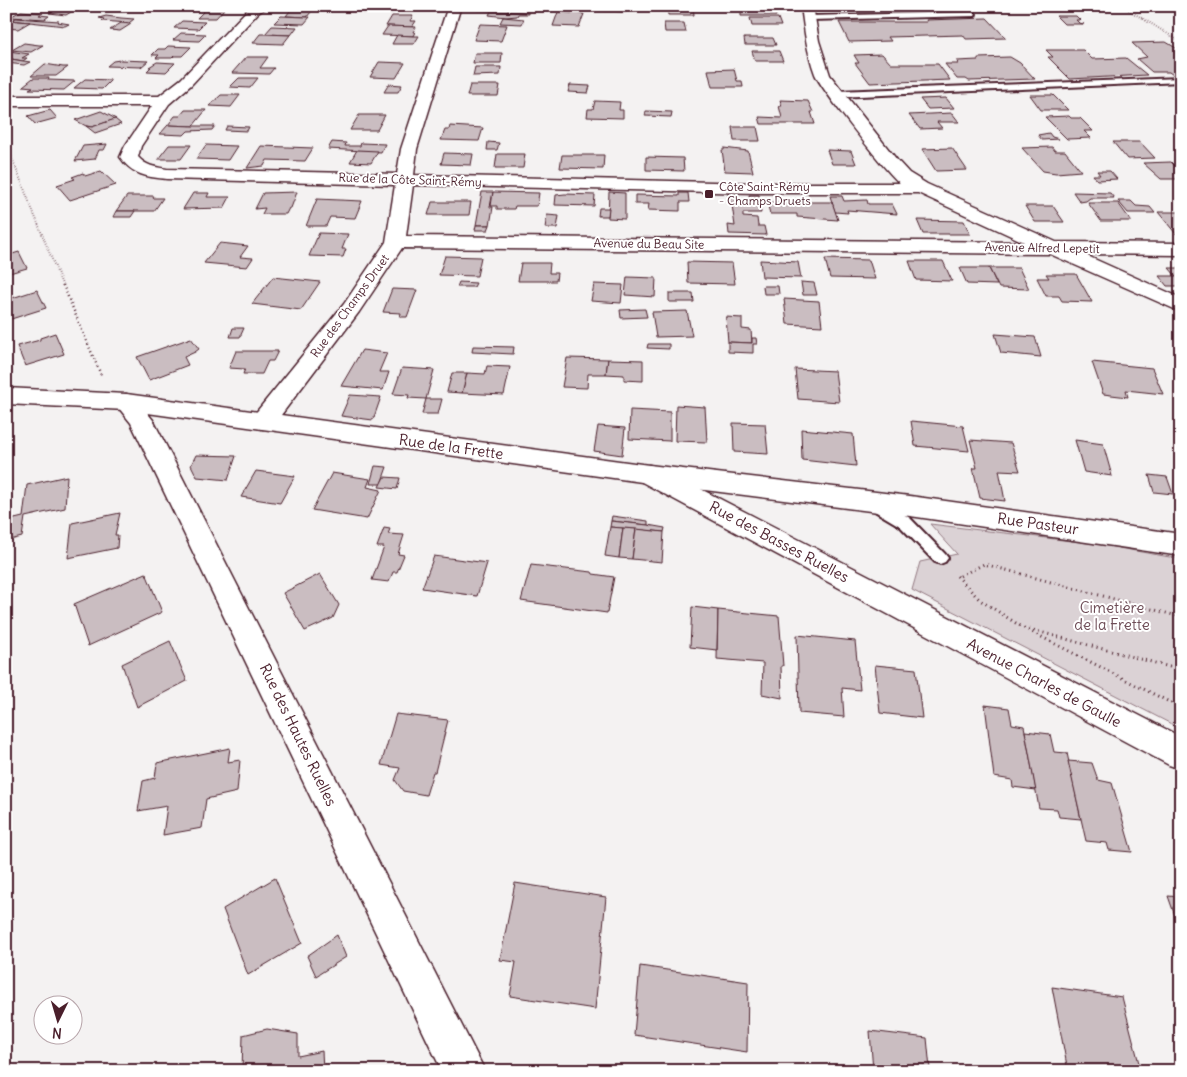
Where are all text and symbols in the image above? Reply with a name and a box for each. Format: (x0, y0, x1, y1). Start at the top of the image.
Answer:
street label: Rue de la Côte Saint-Rémy (338, 170, 482, 189)
place label: Côte Saint-Rémy - Champs Druets (719, 179, 811, 208)
marker: Côte Saint-Rémy - Champs Druets (703, 188, 715, 200)
street label: Avenue du Beau Site (594, 235, 704, 252)
street label: Avenue Alfred Lepetit (984, 239, 1100, 256)
street label: Rue des Champs Druet (307, 251, 392, 360)
street label: Rue de la Frette (398, 430, 505, 463)
street label: Rue des Basses Ruelles (706, 497, 852, 587)
street label: Rue Pasteur (996, 508, 1080, 539)
park label: Cimetière de la Frette (1074, 598, 1150, 634)
street label: Avenue Charles de Gaulle (964, 634, 1125, 731)
street label: Rue des Hautes Ruelles (256, 660, 341, 809)
north arrow (32, 994, 82, 1044)
text: N (51, 1024, 62, 1042)

